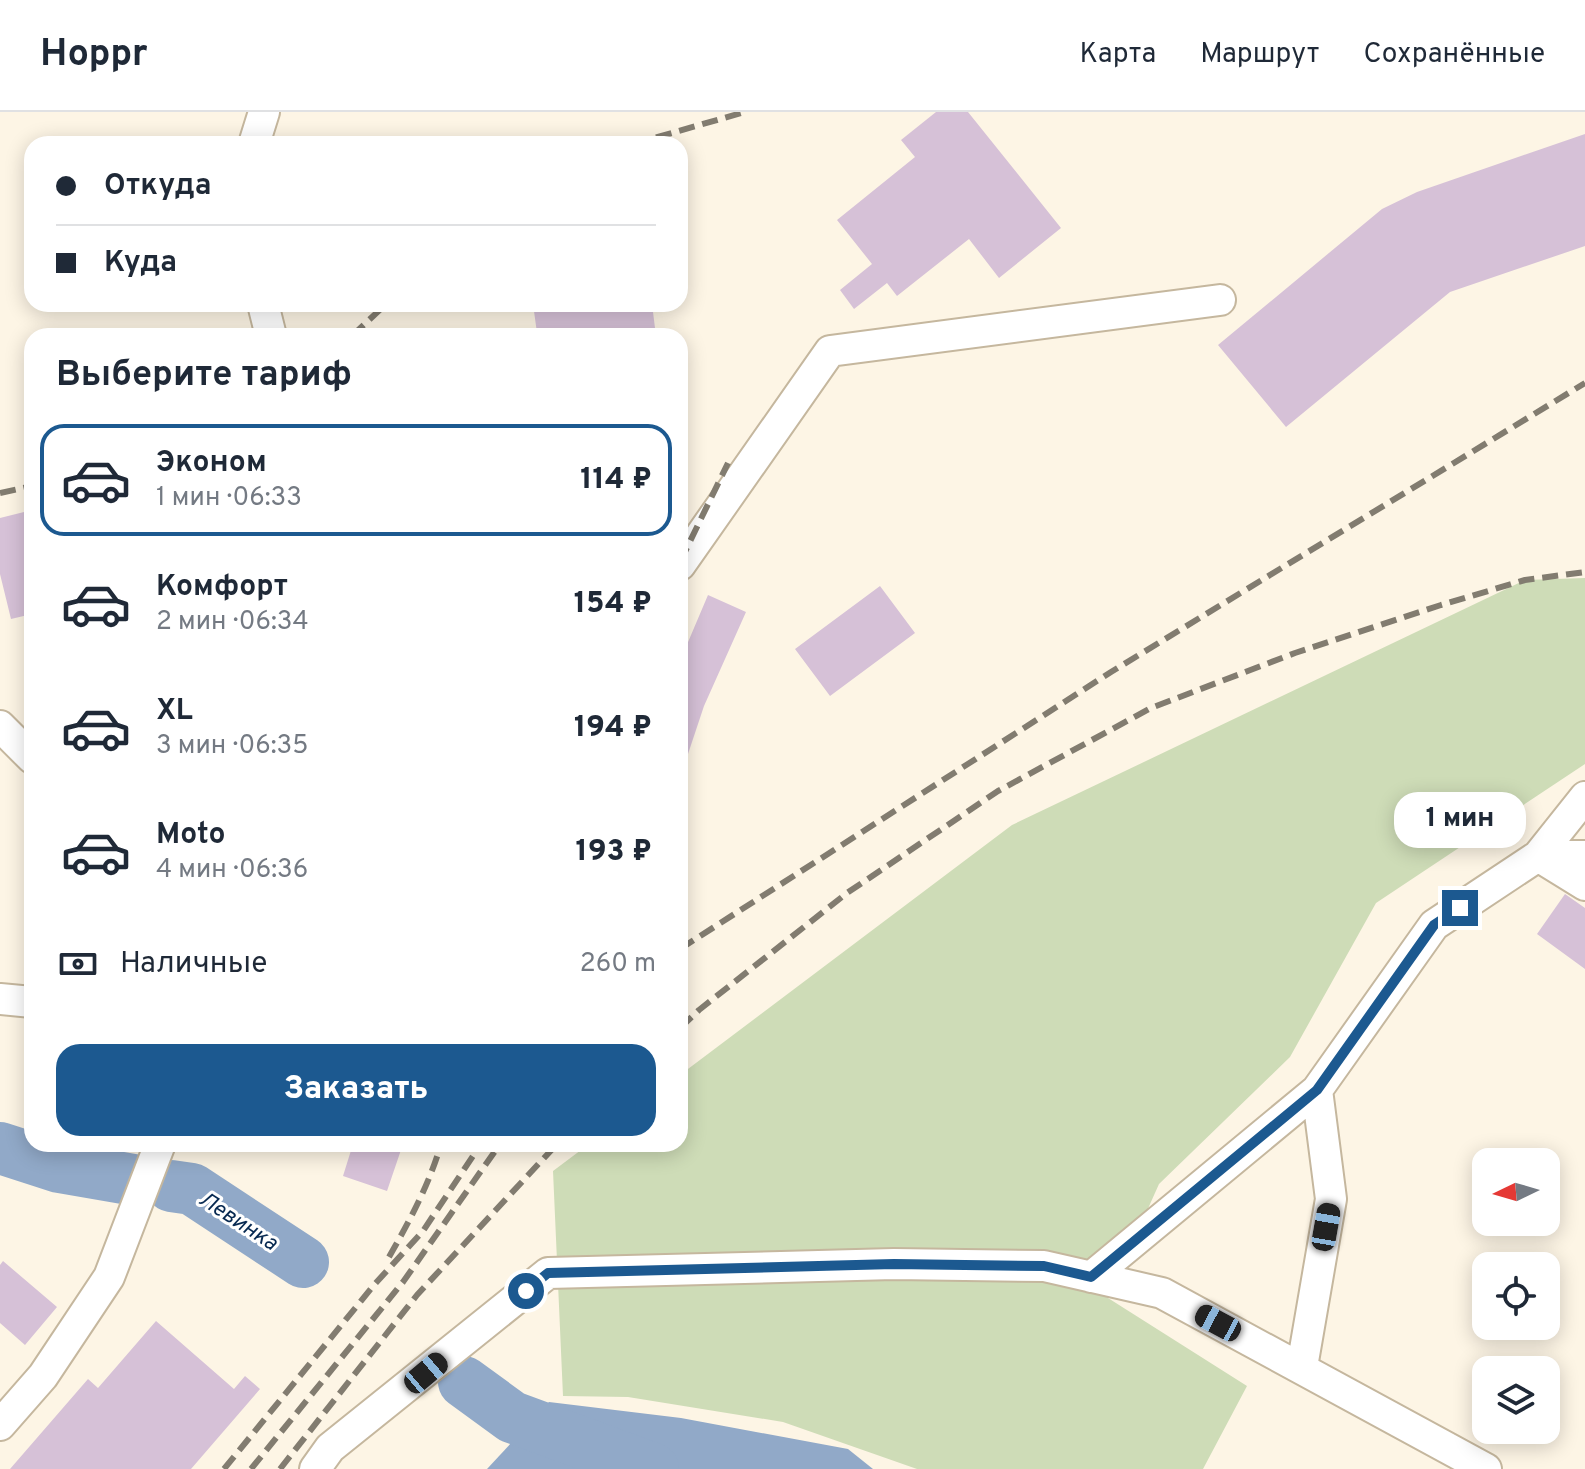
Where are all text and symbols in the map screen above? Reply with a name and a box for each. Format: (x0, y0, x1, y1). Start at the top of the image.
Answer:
text: Hoppr (40, 31, 148, 80)
text: Карта (1080, 37, 1156, 73)
text: Маршрут (1200, 37, 1319, 73)
text: Сохранённые (1363, 37, 1545, 73)
text: Откуда (104, 168, 212, 205)
text: Куда (104, 245, 177, 282)
text: Выберите тариф (56, 353, 352, 399)
icon: car (60, 444, 132, 516)
text: Эконом (156, 445, 267, 482)
text: 114 ₽ (580, 462, 652, 499)
text: 1 мин · 06:33 (156, 482, 302, 515)
icon: car (60, 568, 132, 640)
text: Комфорт (156, 569, 288, 606)
text: 154 ₽ (574, 586, 652, 623)
text: 2 мин · 06:34 (156, 606, 309, 639)
icon: car (60, 692, 132, 764)
text: XL (156, 693, 193, 730)
text: 194 ₽ (574, 710, 652, 747)
text: 3 мин · 06:35 (156, 730, 308, 763)
callout: 1 мин (1394, 792, 1526, 848)
text: 1 мин (1426, 803, 1494, 836)
icon: car (60, 816, 132, 888)
text: Moto (156, 817, 226, 854)
text: 193 ₽ (576, 834, 652, 871)
text: 4 мин · 06:36 (156, 854, 308, 887)
route end (1442, 890, 1478, 926)
icon: cash (56, 942, 100, 986)
text: Наличные (120, 946, 267, 983)
text: 260 m (580, 948, 656, 981)
button: Заказать (56, 1044, 656, 1136)
north arrow (1472, 1148, 1560, 1236)
map controls (1472, 1148, 1560, 1444)
water label: Левинка (193, 1187, 283, 1258)
car (1310, 1201, 1342, 1253)
button: locate (1472, 1252, 1560, 1340)
route start (508, 1273, 544, 1309)
car (1191, 1301, 1245, 1345)
car (400, 1348, 452, 1398)
button: layers (1472, 1356, 1560, 1444)

